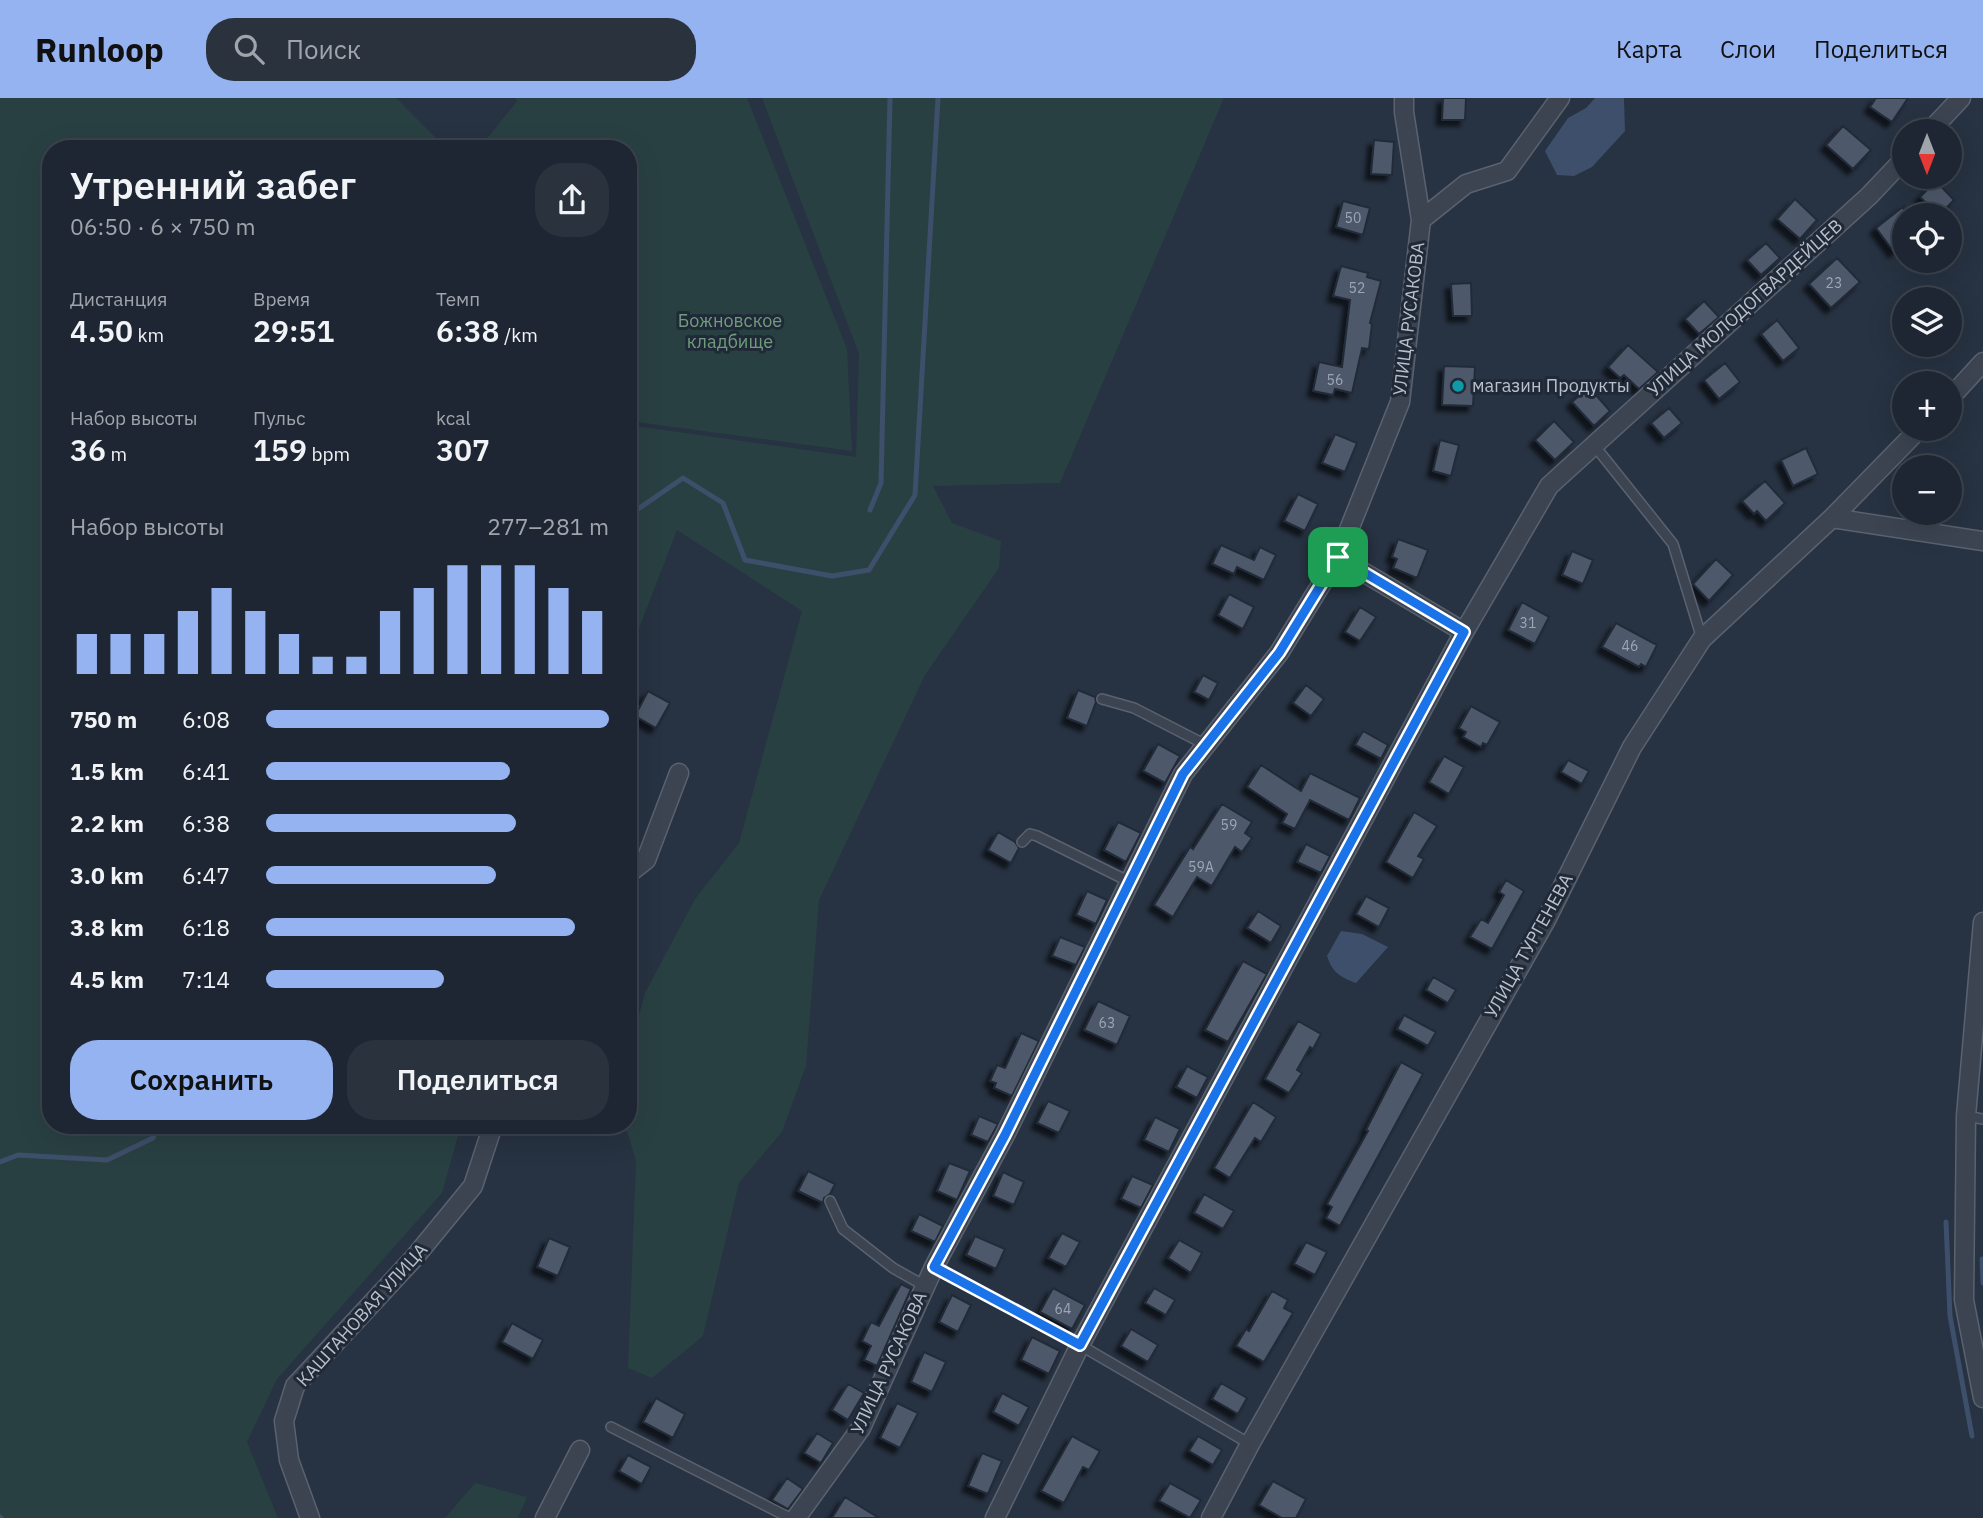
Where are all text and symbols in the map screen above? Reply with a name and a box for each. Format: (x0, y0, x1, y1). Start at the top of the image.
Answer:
search box (206, 18, 696, 81)
text: Runloop (35, 28, 164, 71)
icon: search (230, 30, 268, 68)
text: Поиск (286, 32, 361, 66)
text: Карта (1616, 33, 1682, 65)
text: Слои (1720, 33, 1776, 65)
text: Поделиться (1814, 33, 1948, 65)
north arrow (1892, 119, 1962, 189)
map controls (1892, 119, 1962, 525)
text: Утренний забег (70, 160, 356, 209)
button: share (535, 163, 609, 237)
button: locate (1892, 203, 1962, 273)
house number: 50 (1345, 209, 1361, 227)
text: 06:50 · 6 × 750 m (70, 211, 256, 241)
street label: УЛИЦА МОЛОДОГВАРДЕЙЦЕВ (1642, 214, 1847, 401)
street label: УЛИЦА РУСАКОВА (1388, 240, 1429, 397)
house number: 23 (1826, 274, 1842, 292)
house number: 52 (1349, 279, 1365, 297)
text: Дистанция (70, 287, 167, 311)
text: Время (253, 287, 310, 311)
text: Темп (436, 287, 480, 311)
button: layers (1892, 287, 1962, 357)
park label: Божновское кладбище (678, 309, 782, 353)
text: 4.50 (70, 311, 133, 350)
text: 29:51 (253, 311, 335, 350)
text: 6:38 (436, 311, 500, 350)
text: km (133, 323, 164, 347)
text: /km (500, 323, 538, 347)
house number: 56 (1327, 371, 1343, 389)
button: + (1892, 371, 1962, 441)
place label: магазин Продукты (1472, 374, 1630, 397)
marker: магазин Продукты (1450, 378, 1466, 394)
text: Набор высоты (70, 406, 197, 430)
text: Пульс (253, 406, 306, 430)
text: kcal (436, 406, 471, 430)
text: 36 (70, 430, 106, 469)
text: 159 (253, 430, 307, 469)
text: 307 (436, 430, 490, 469)
text: m (106, 442, 127, 466)
text: bpm (307, 442, 350, 466)
button: − (1892, 455, 1962, 525)
text: Набор высоты (70, 511, 224, 541)
text: 277–281 m (487, 511, 609, 541)
pin (1308, 527, 1368, 587)
icon: arrive (1319, 538, 1357, 576)
house number: 31 (1520, 614, 1536, 632)
house number: 46 (1622, 637, 1638, 655)
text: 750 m (70, 704, 137, 734)
text: 6:08 (182, 704, 230, 734)
text: 1.5 km (70, 756, 144, 786)
text: 6:41 (182, 756, 230, 786)
text: 2.2 km (70, 808, 144, 838)
text: 6:38 (182, 808, 230, 838)
house number: 59 (1221, 816, 1237, 834)
house number: 59А (1188, 858, 1214, 876)
text: 3.0 km (70, 860, 144, 890)
text: 6:47 (182, 860, 230, 890)
street label: УЛИЦА ТУРГЕНЕВА (1479, 869, 1578, 1022)
text: 3.8 km (70, 912, 144, 942)
text: 6:18 (182, 912, 230, 942)
text: 4.5 km (70, 964, 144, 994)
text: 7:14 (182, 964, 230, 994)
house number: 63 (1099, 1014, 1115, 1032)
button: Сохранить (70, 1040, 333, 1120)
button: Поделиться (347, 1040, 609, 1120)
street label: КАШТАНОВАЯ УЛИЦА (291, 1238, 432, 1391)
street label: УЛИЦА РУСАКОВА (845, 1287, 932, 1438)
house number: 64 (1055, 1300, 1071, 1318)

